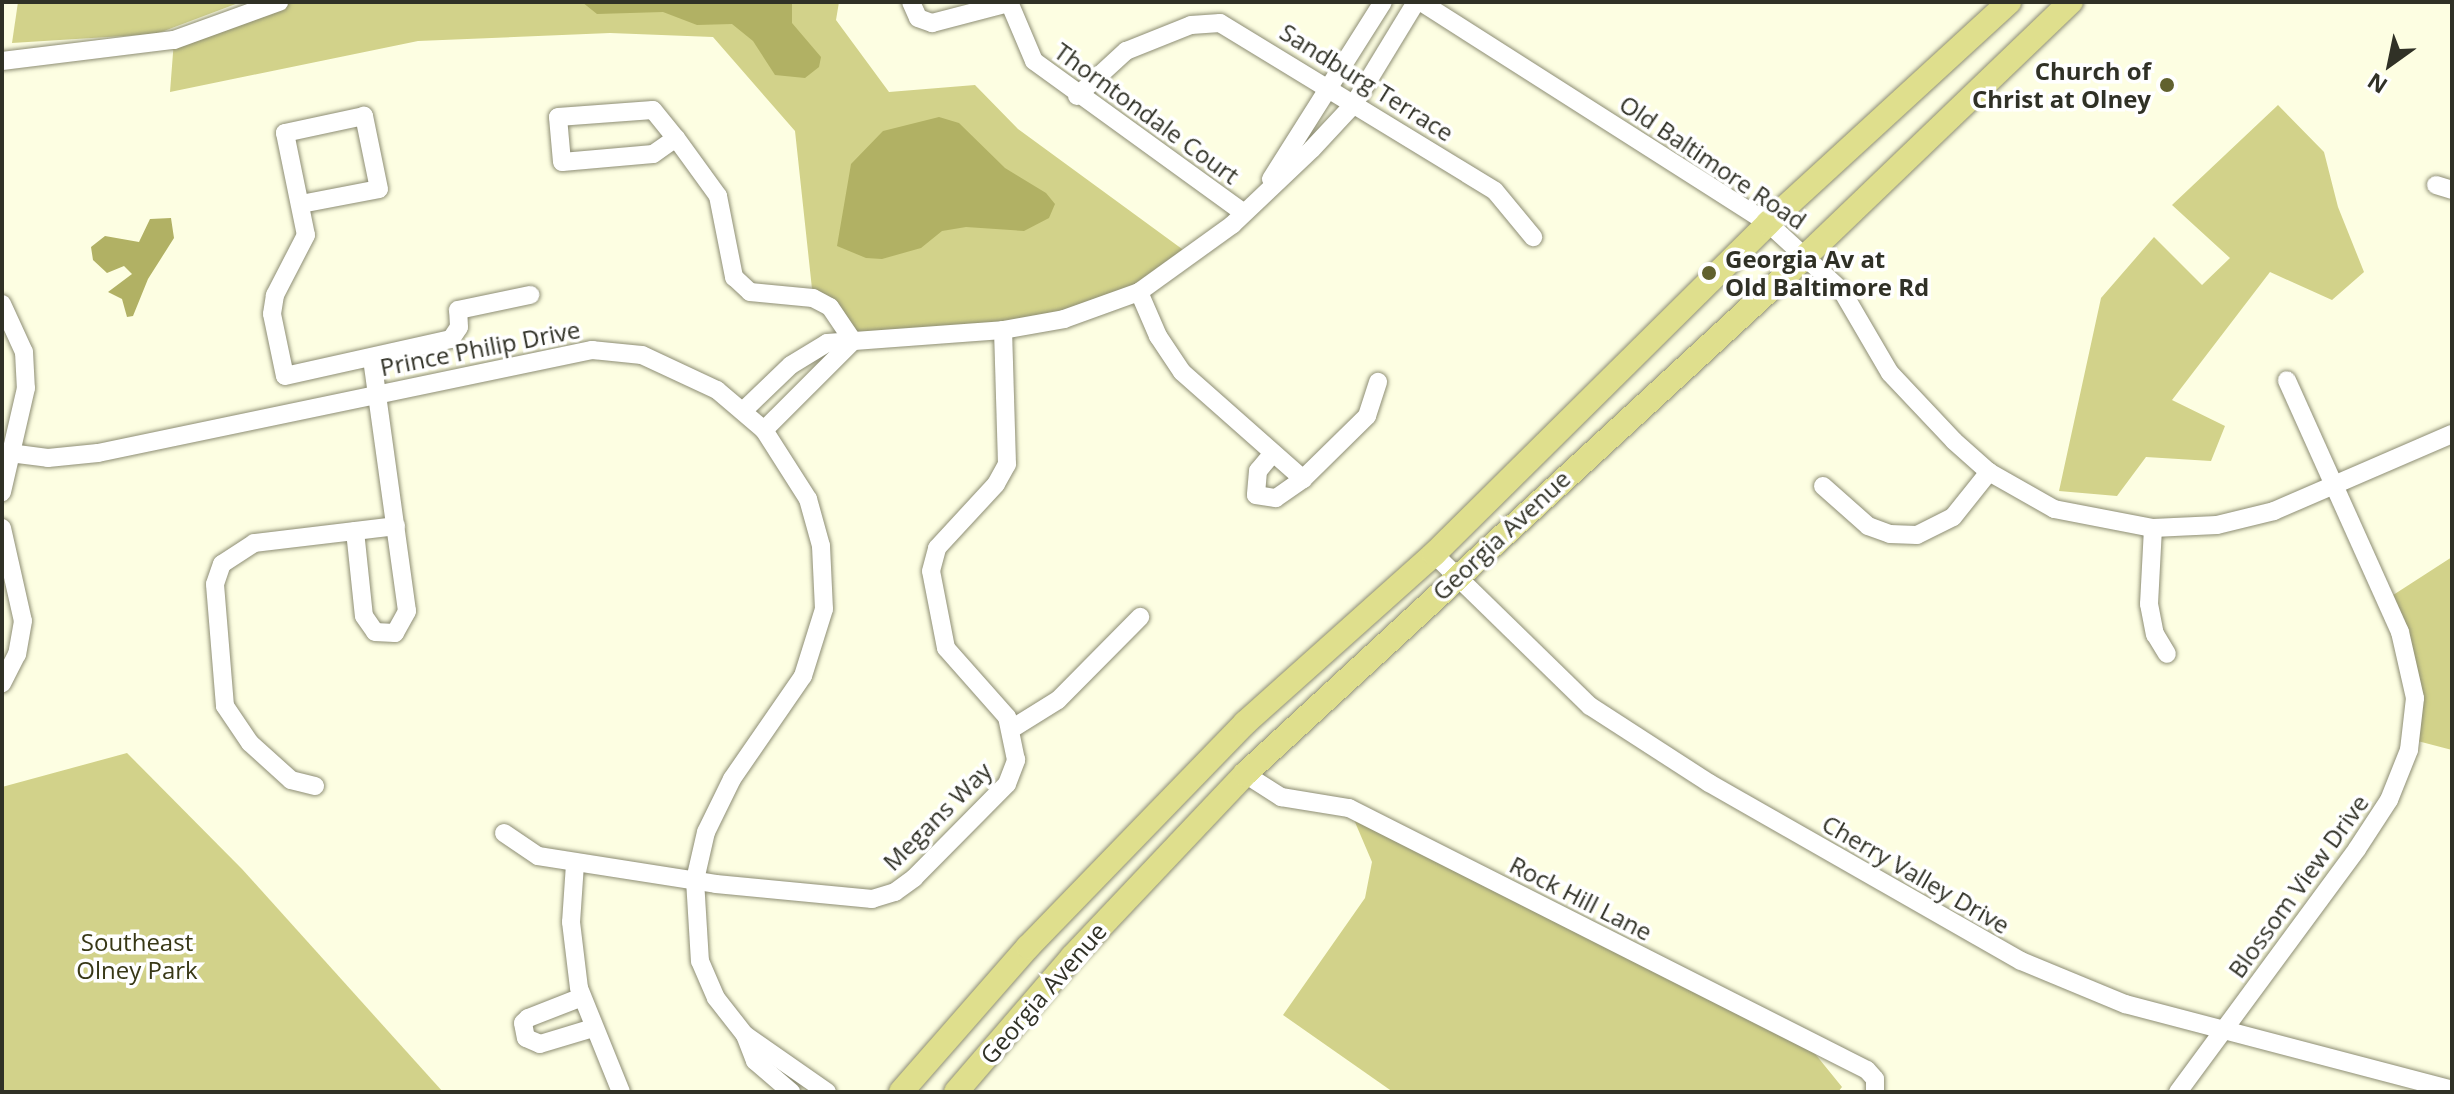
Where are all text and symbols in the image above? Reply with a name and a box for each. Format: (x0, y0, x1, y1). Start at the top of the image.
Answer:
street label: Sandburg Terrace (1275, 17, 1459, 147)
north arrow (2350, 24, 2430, 104)
street label: Thorntondale Court (1049, 36, 1245, 190)
place label: Church of Christ at Olney (1972, 57, 2151, 113)
text: N (2361, 67, 2393, 102)
marker: Church of Christ at Olney (2158, 76, 2176, 94)
street label: Old Baltimore Road (1614, 89, 1812, 235)
place label: Georgia Av at Old Baltimore Rd (1725, 245, 1929, 301)
marker: Georgia Av at Old Baltimore Rd (1700, 264, 1718, 282)
street label: Prince Philip Drive (378, 314, 582, 382)
street label: Georgia Avenue (1426, 464, 1576, 606)
street label: Megans Way (877, 756, 997, 876)
street label: Blossom View Drive (2222, 789, 2374, 983)
street label: Cherry Valley Drive (1817, 809, 2015, 939)
street label: Rock Hill Lane (1505, 850, 1657, 946)
street label: Georgia Avenue (974, 917, 1112, 1069)
park label: Southeast Olney Park (76, 928, 198, 984)

